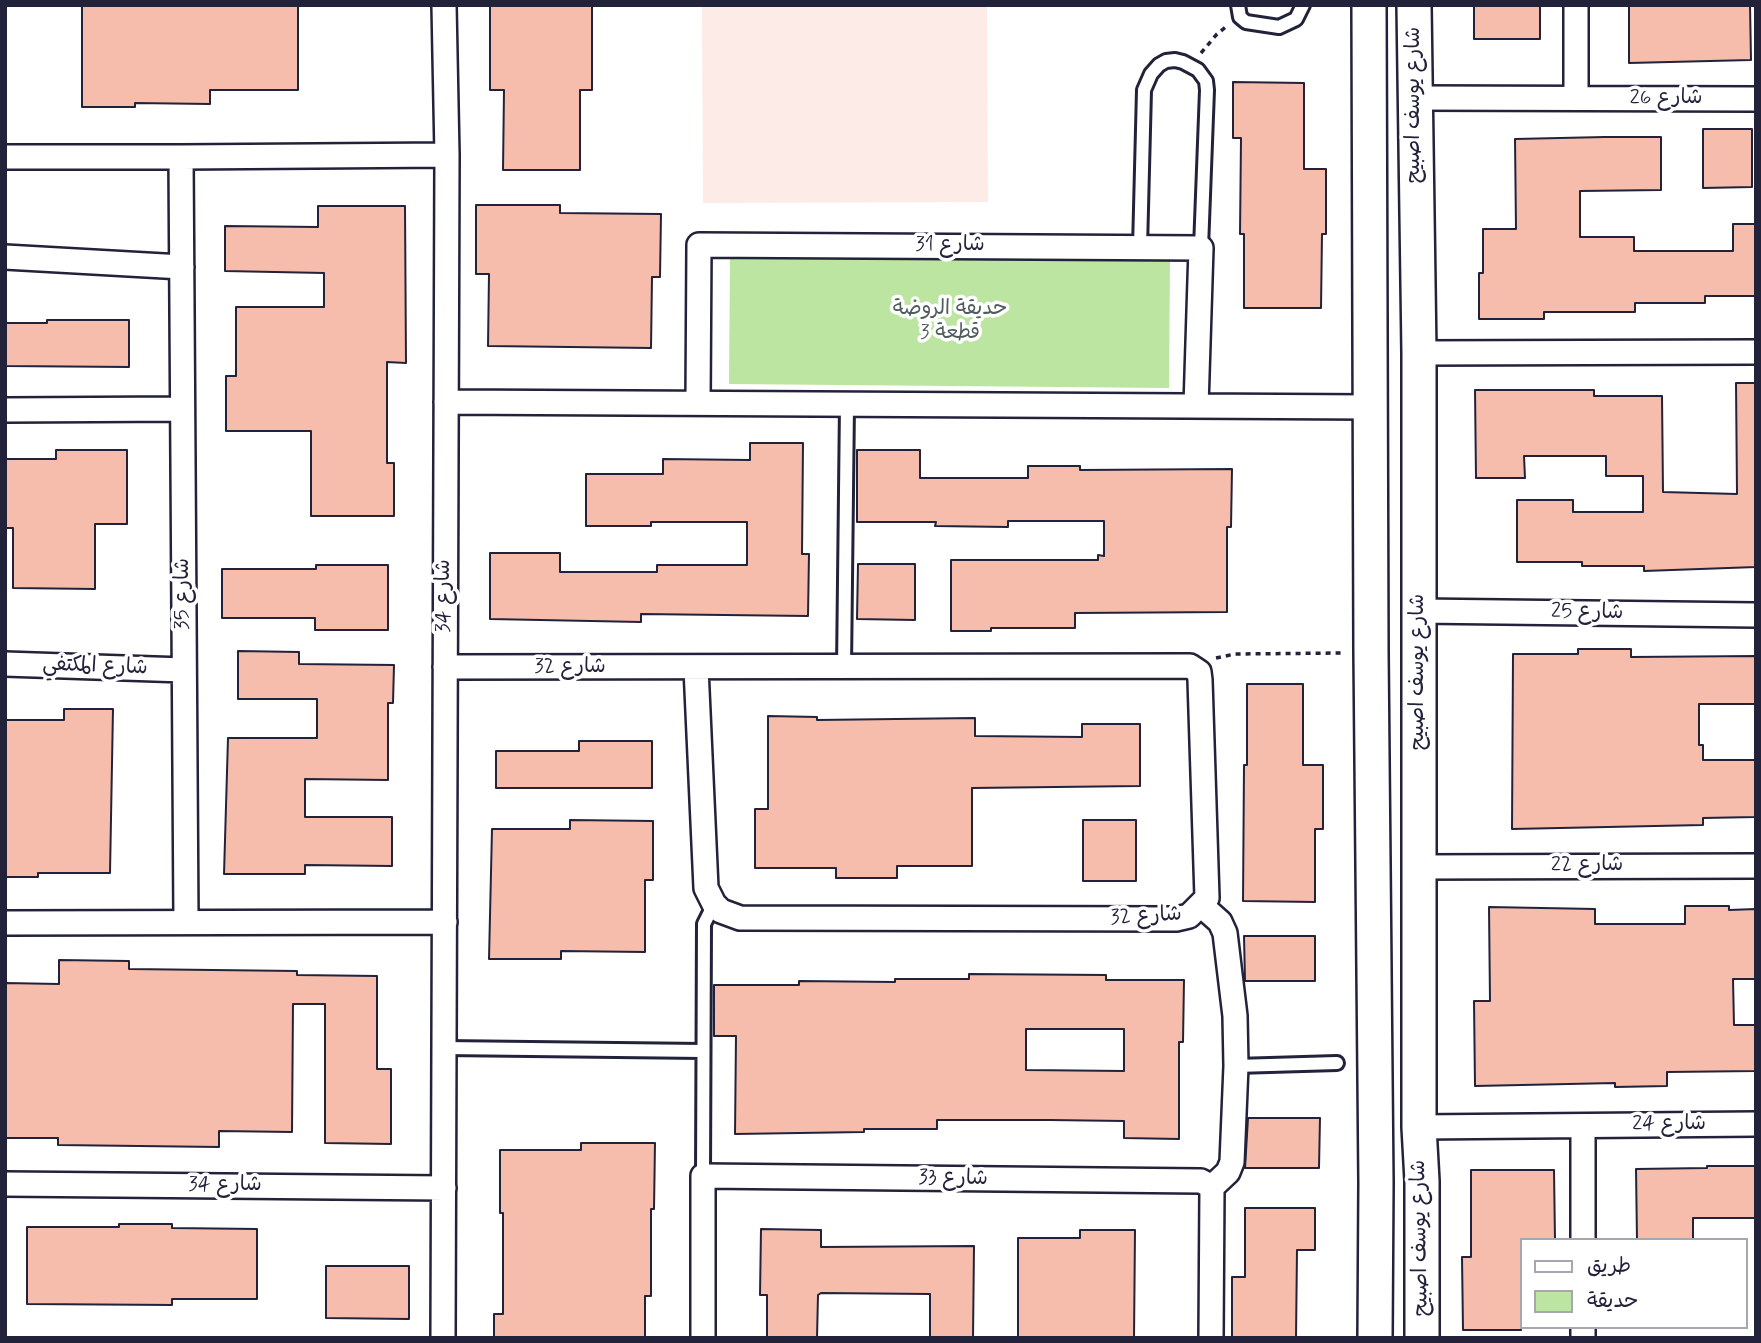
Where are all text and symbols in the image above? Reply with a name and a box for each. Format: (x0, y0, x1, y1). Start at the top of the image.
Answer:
street label: شارع يوسف اصبيح (1402, 27, 1428, 183)
street label: شارع 26 (1629, 86, 1703, 112)
street label: شارع 31 (915, 233, 985, 259)
park label: حديقة الروضة قطعة 3 (893, 297, 1007, 347)
street label: شارع 35 (171, 558, 197, 630)
street label: شارع 34 (432, 559, 458, 633)
street label: شارع يوسف اصبيح (1406, 594, 1432, 750)
street label: شارع 25 (1550, 600, 1624, 626)
street label: شارع المكتفي (42, 653, 148, 681)
street label: شارع 32 (534, 655, 606, 681)
street label: شارع 22 (1551, 853, 1623, 879)
street label: شارع 32 (1110, 903, 1182, 931)
street label: شارع 24 (1632, 1112, 1706, 1138)
street label: شارع يوسف اصبيح (1407, 1160, 1435, 1316)
street label: شارع 33 (918, 1166, 988, 1192)
street label: شارع 34 (188, 1173, 262, 1199)
legend (1520, 1238, 1747, 1329)
text: طريق (1587, 1252, 1631, 1280)
text: حديقة (1587, 1287, 1638, 1315)

